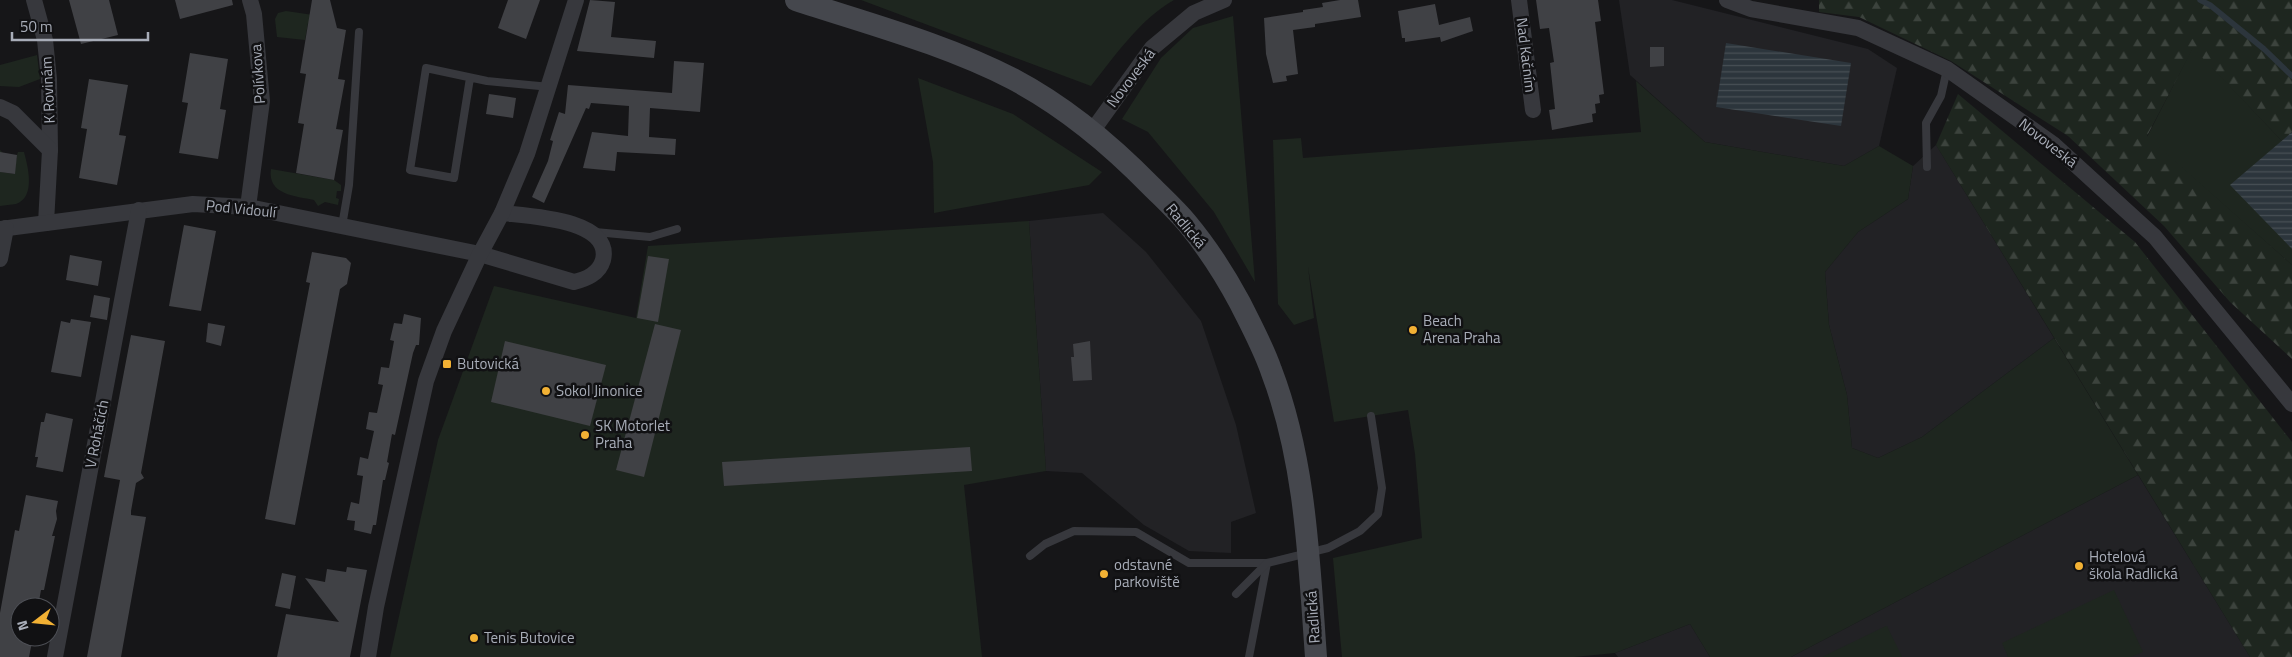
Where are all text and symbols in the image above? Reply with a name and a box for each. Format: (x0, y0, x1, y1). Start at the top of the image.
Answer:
scale bar (12, 10, 149, 42)
text: 50 m (20, 15, 53, 38)
street label: Nad Kačním (1510, 16, 1543, 94)
street label: Polívkova (244, 43, 271, 105)
street label: Novoveská (1101, 43, 1161, 112)
street label: K Rovinám (34, 56, 61, 124)
street label: Novoveská (2014, 112, 2083, 173)
street label: Pod Vidoulí (205, 193, 279, 224)
street label: Radlická (1161, 198, 1212, 254)
place label: Beach Arena Praha (1423, 309, 1501, 349)
marker: Beach Arena Praha (1407, 324, 1419, 336)
place label: Butovická (457, 352, 519, 375)
marker: Butovická (441, 358, 453, 370)
place label: Sokol Jinonice (556, 379, 643, 402)
marker: Sokol Jinonice (540, 385, 552, 397)
street label: V Roháčích (79, 398, 114, 470)
place label: SK Motorlet Praha (595, 414, 671, 454)
marker: SK Motorlet Praha (579, 429, 591, 441)
place label: Hotelová škola Radlická (2089, 545, 2178, 585)
place label: odstavné parkoviště (1114, 553, 1180, 593)
marker: Hotelová škola Radlická (2073, 560, 2085, 572)
marker: odstavné parkoviště (1098, 568, 1110, 580)
street label: Radlická (1299, 589, 1326, 644)
north arrow (10, 597, 60, 647)
text: N (11, 618, 33, 633)
place label: Tenis Butovice (484, 626, 575, 649)
marker: Tenis Butovice (468, 632, 480, 644)

